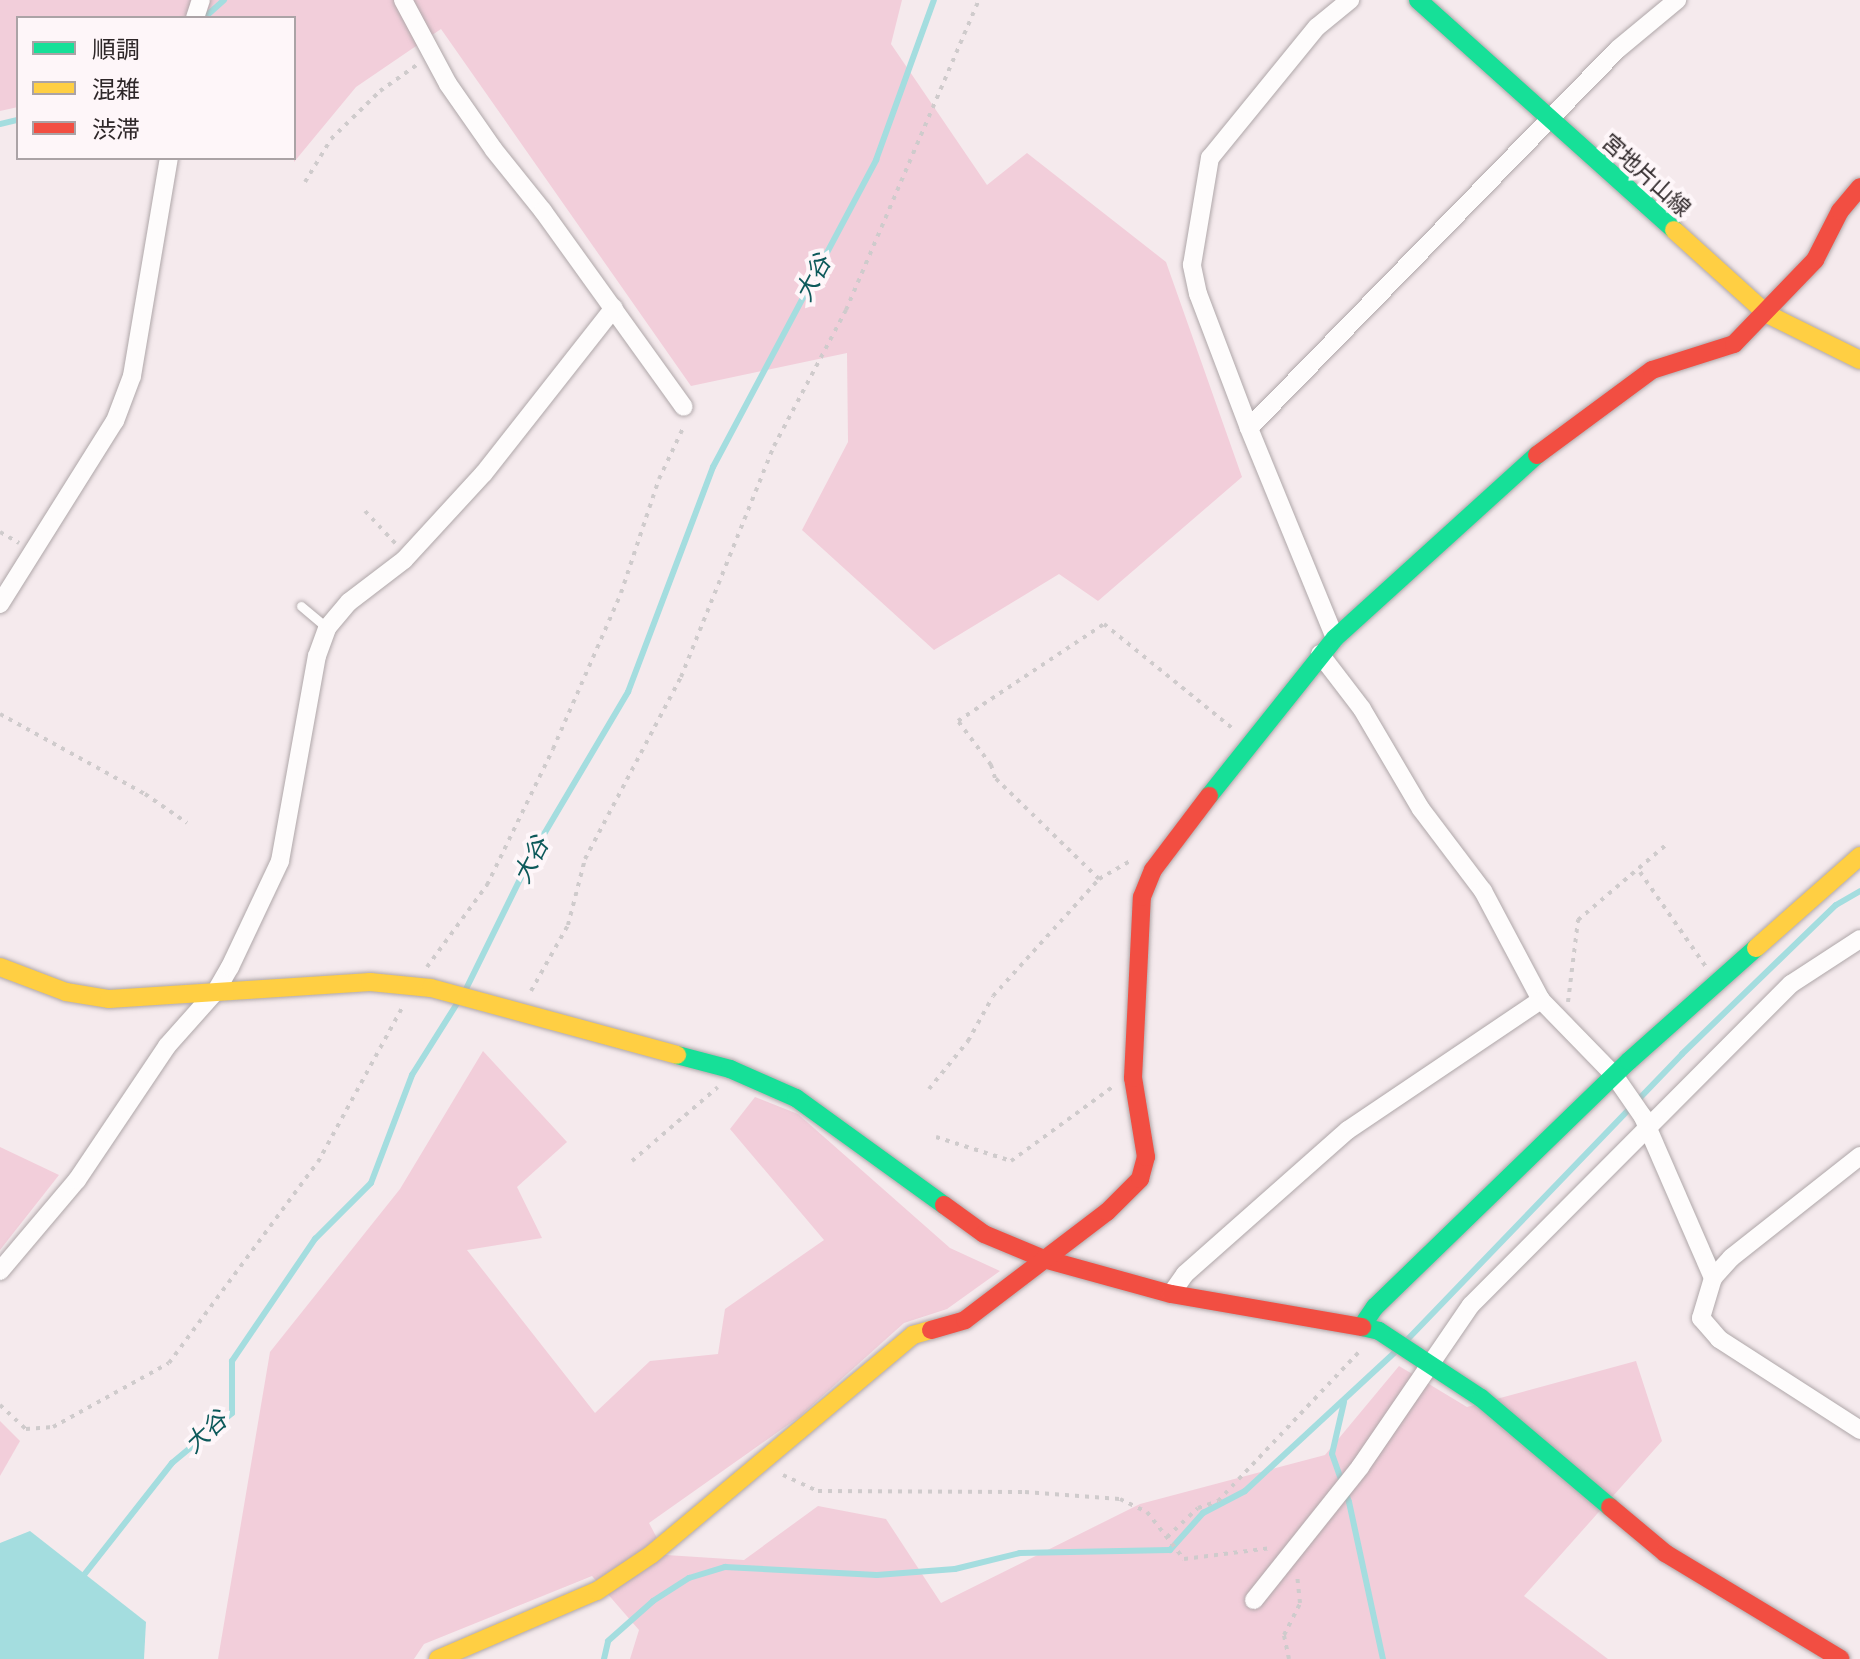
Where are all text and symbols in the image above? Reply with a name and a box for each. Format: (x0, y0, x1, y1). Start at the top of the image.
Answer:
legend (16, 16, 296, 160)
text: 順調 (92, 31, 140, 67)
text: 混雑 (92, 71, 140, 107)
text: 渋滞 (92, 111, 140, 147)
street label: 宮地片山線 (1596, 128, 1696, 222)
water label: 大谷 (789, 250, 837, 306)
water label: 大谷 (507, 832, 555, 888)
water label: 大谷 (179, 1405, 233, 1459)

